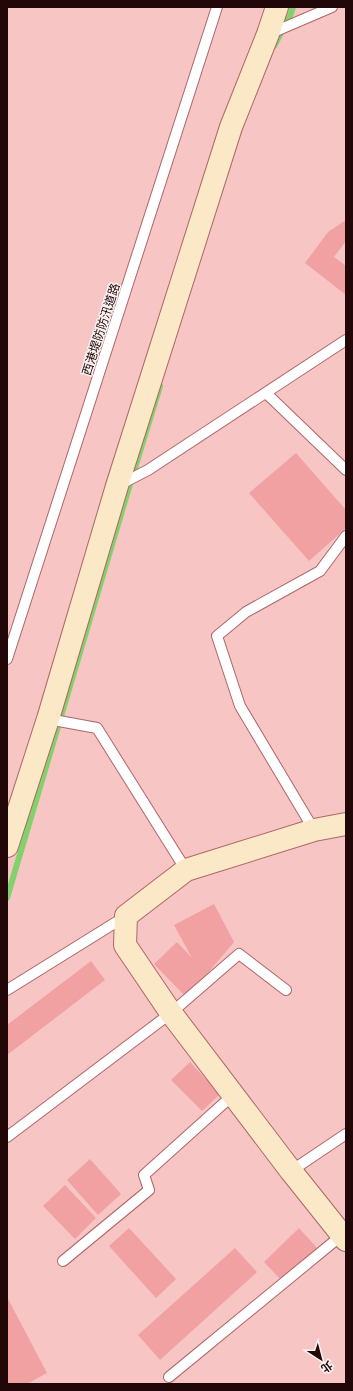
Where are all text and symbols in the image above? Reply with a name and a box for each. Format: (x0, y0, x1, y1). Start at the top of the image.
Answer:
street label: 西港堤防防汛道路 (79, 281, 121, 377)
north arrow (301, 1339, 341, 1379)
text: 北 (319, 1359, 335, 1376)

